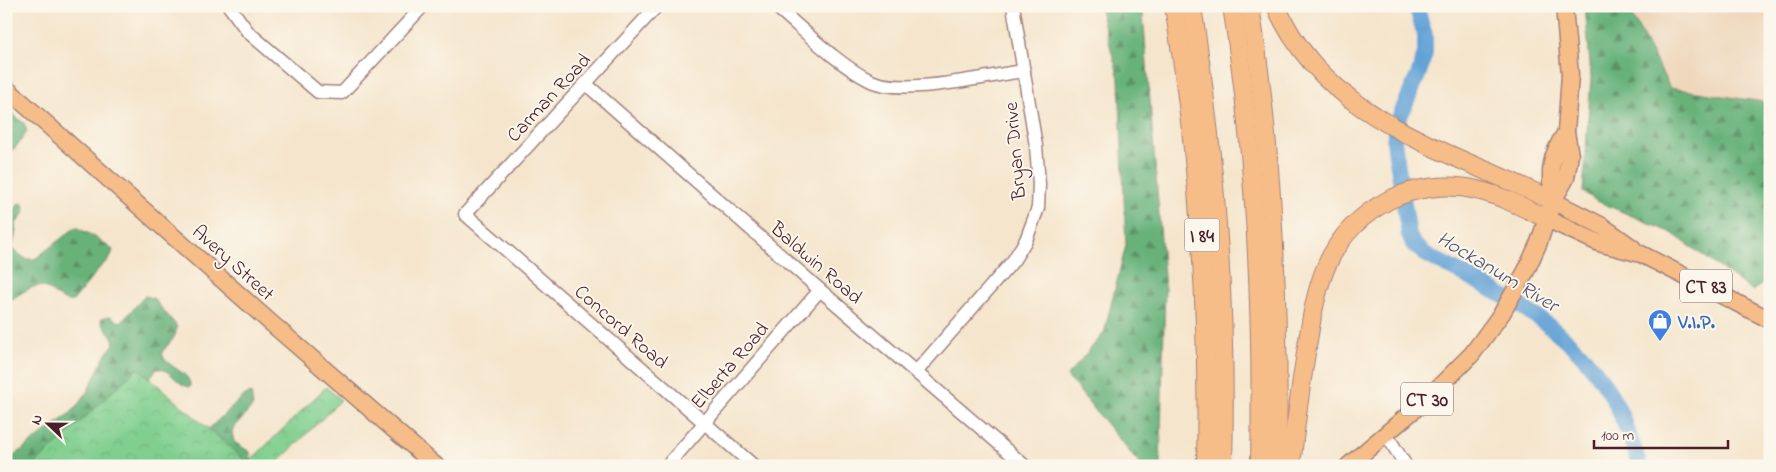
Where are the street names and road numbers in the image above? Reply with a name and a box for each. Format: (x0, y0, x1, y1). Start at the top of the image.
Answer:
street label: Carman Road (501, 48, 599, 150)
street label: Bryan Drive (998, 101, 1035, 202)
street label: Baldwin Road (762, 215, 868, 312)
road number: I 84 (1184, 218, 1220, 252)
street label: Avery Street (185, 219, 280, 309)
road number: CT 83 (1680, 270, 1732, 302)
street label: Concord Road (567, 279, 674, 377)
street label: Elberta Road (685, 317, 777, 417)
road number: CT 30 (1401, 382, 1453, 416)

